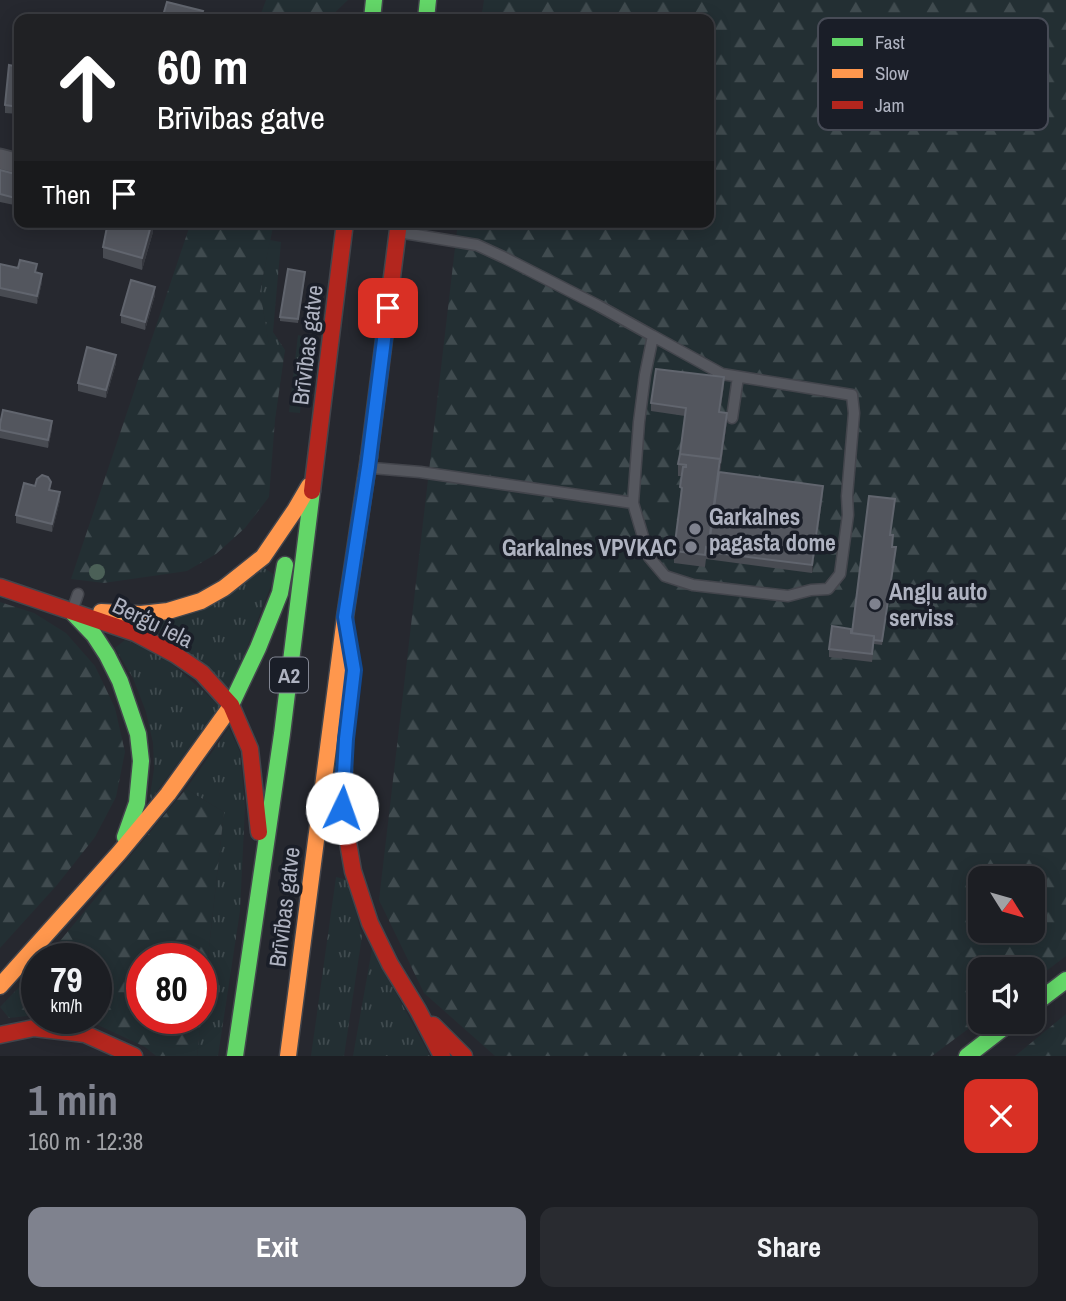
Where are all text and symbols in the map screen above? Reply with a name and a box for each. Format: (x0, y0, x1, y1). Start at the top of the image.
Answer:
legend (818, 18, 1048, 130)
text: Fast (875, 29, 905, 55)
text: 60 m (157, 33, 249, 99)
icon: ahead (42, 42, 133, 133)
text: Slow (875, 60, 910, 86)
text: Jam (875, 92, 904, 118)
text: Brīvības gatve (157, 96, 325, 139)
icon: arrive (105, 175, 143, 213)
text: Then (42, 177, 91, 212)
pin (358, 278, 418, 338)
street label: Brīvības gatve (284, 283, 330, 407)
icon: arrive (369, 289, 407, 327)
place label: Garkalnes pagasta dome (709, 501, 836, 558)
marker: Garkalnes pagasta dome (687, 521, 703, 537)
place label: Garkalnes VPVKAC (502, 532, 677, 563)
marker: Garkalnes VPVKAC (683, 539, 699, 555)
place label: Angļu auto serviss (889, 576, 988, 633)
street label: Berģu iela (108, 589, 199, 655)
marker: Angļu auto serviss (867, 596, 883, 612)
road number: A2 (270, 658, 308, 692)
position arrow (305, 771, 379, 845)
street label: Brīvības gatve (261, 845, 307, 969)
north arrow (968, 866, 1045, 943)
map controls (968, 866, 1045, 1034)
speed limit sign: 80 (126, 943, 217, 1034)
text: 79 (51, 956, 82, 1003)
button: sound (968, 957, 1045, 1034)
text: km/h (51, 993, 83, 1018)
text: 1 min (28, 1072, 118, 1128)
button: close (964, 1079, 1038, 1153)
text: 160 m · 12:38 (28, 1126, 143, 1157)
button: Exit (28, 1207, 526, 1287)
button: Share (540, 1207, 1038, 1287)

